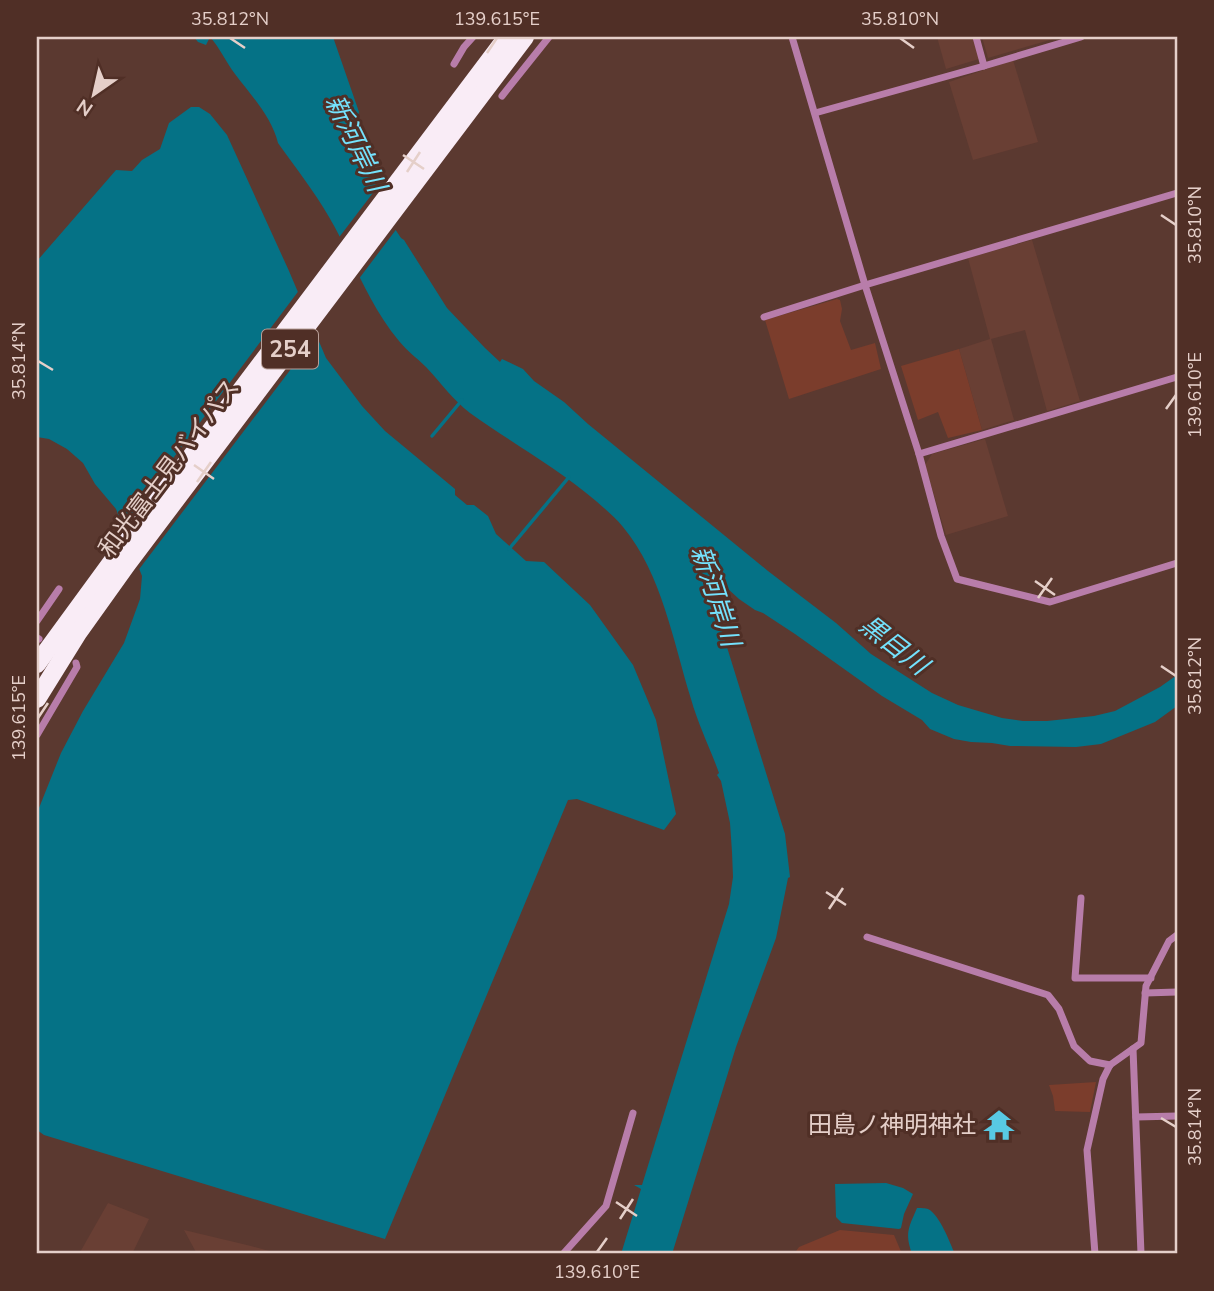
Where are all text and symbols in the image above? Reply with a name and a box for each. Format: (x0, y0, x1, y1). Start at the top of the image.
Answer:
text: 35.812°N (191, 7, 269, 31)
text: 139.615°E (454, 7, 540, 31)
text: 35.810°N (861, 7, 939, 31)
north arrow (60, 60, 130, 130)
water label: 新河岸川 (317, 89, 395, 200)
text: N (72, 93, 98, 122)
text: 35.810°N (1183, 186, 1207, 264)
text: 35.814°N (7, 322, 31, 400)
road number: 254 (262, 330, 318, 368)
text: 139.610°E (1183, 352, 1207, 438)
street label: 和光富士見バイパス (91, 372, 247, 564)
water label: 新河岸川 (683, 541, 749, 654)
water label: 黒目川 (852, 608, 938, 685)
text: 35.812°N (1183, 637, 1207, 715)
text: 139.615°E (7, 675, 31, 761)
text: 35.814°N (1183, 1088, 1207, 1166)
temple icon: 田島ノ神明神社 (982, 1108, 1016, 1142)
place label: 田島ノ神明神社 (808, 1109, 976, 1141)
text: 139.610°E (554, 1260, 640, 1284)

